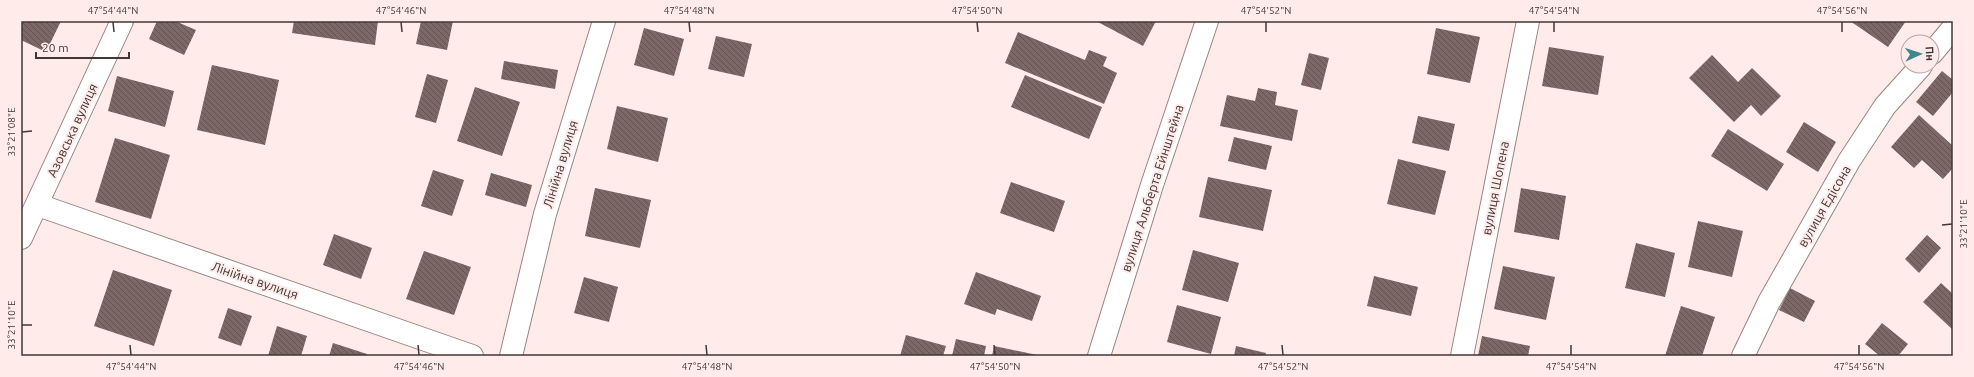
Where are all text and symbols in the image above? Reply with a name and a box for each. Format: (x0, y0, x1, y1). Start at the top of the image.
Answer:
text: 47°54'44"N (88, 5, 138, 16)
text: 47°54'46"N (376, 5, 426, 16)
text: 47°54'48"N (664, 5, 714, 16)
text: 47°54'50"N (952, 5, 1002, 16)
text: 47°54'52"N (1241, 5, 1291, 16)
text: 47°54'54"N (1529, 5, 1579, 16)
text: 47°54'56"N (1817, 5, 1867, 16)
scale bar (36, 34, 129, 60)
north arrow (1900, 34, 1940, 74)
text: 20 m (42, 41, 69, 54)
text: Пн (1924, 46, 1936, 61)
street label: Азовська вулиця (44, 81, 100, 179)
street label: вулиця Альберта Ейнштейна (1118, 103, 1186, 273)
text: 33°21'08"E (6, 107, 17, 157)
street label: Лінійна вулиця (540, 118, 580, 210)
street label: вулиця Шопена (1479, 140, 1511, 236)
street label: вулиця Едісона (1795, 163, 1853, 249)
text: 33°21'10"E (1958, 199, 1969, 249)
street label: Лінійна вулиця (210, 259, 300, 301)
text: 33°21'10"E (6, 300, 17, 350)
text: 47°54'44"N (106, 361, 156, 372)
text: 47°54'46"N (394, 361, 444, 372)
text: 47°54'48"N (682, 361, 732, 372)
text: 47°54'50"N (970, 361, 1020, 372)
text: 47°54'52"N (1258, 361, 1308, 372)
text: 47°54'54"N (1546, 361, 1596, 372)
text: 47°54'56"N (1834, 361, 1884, 372)

